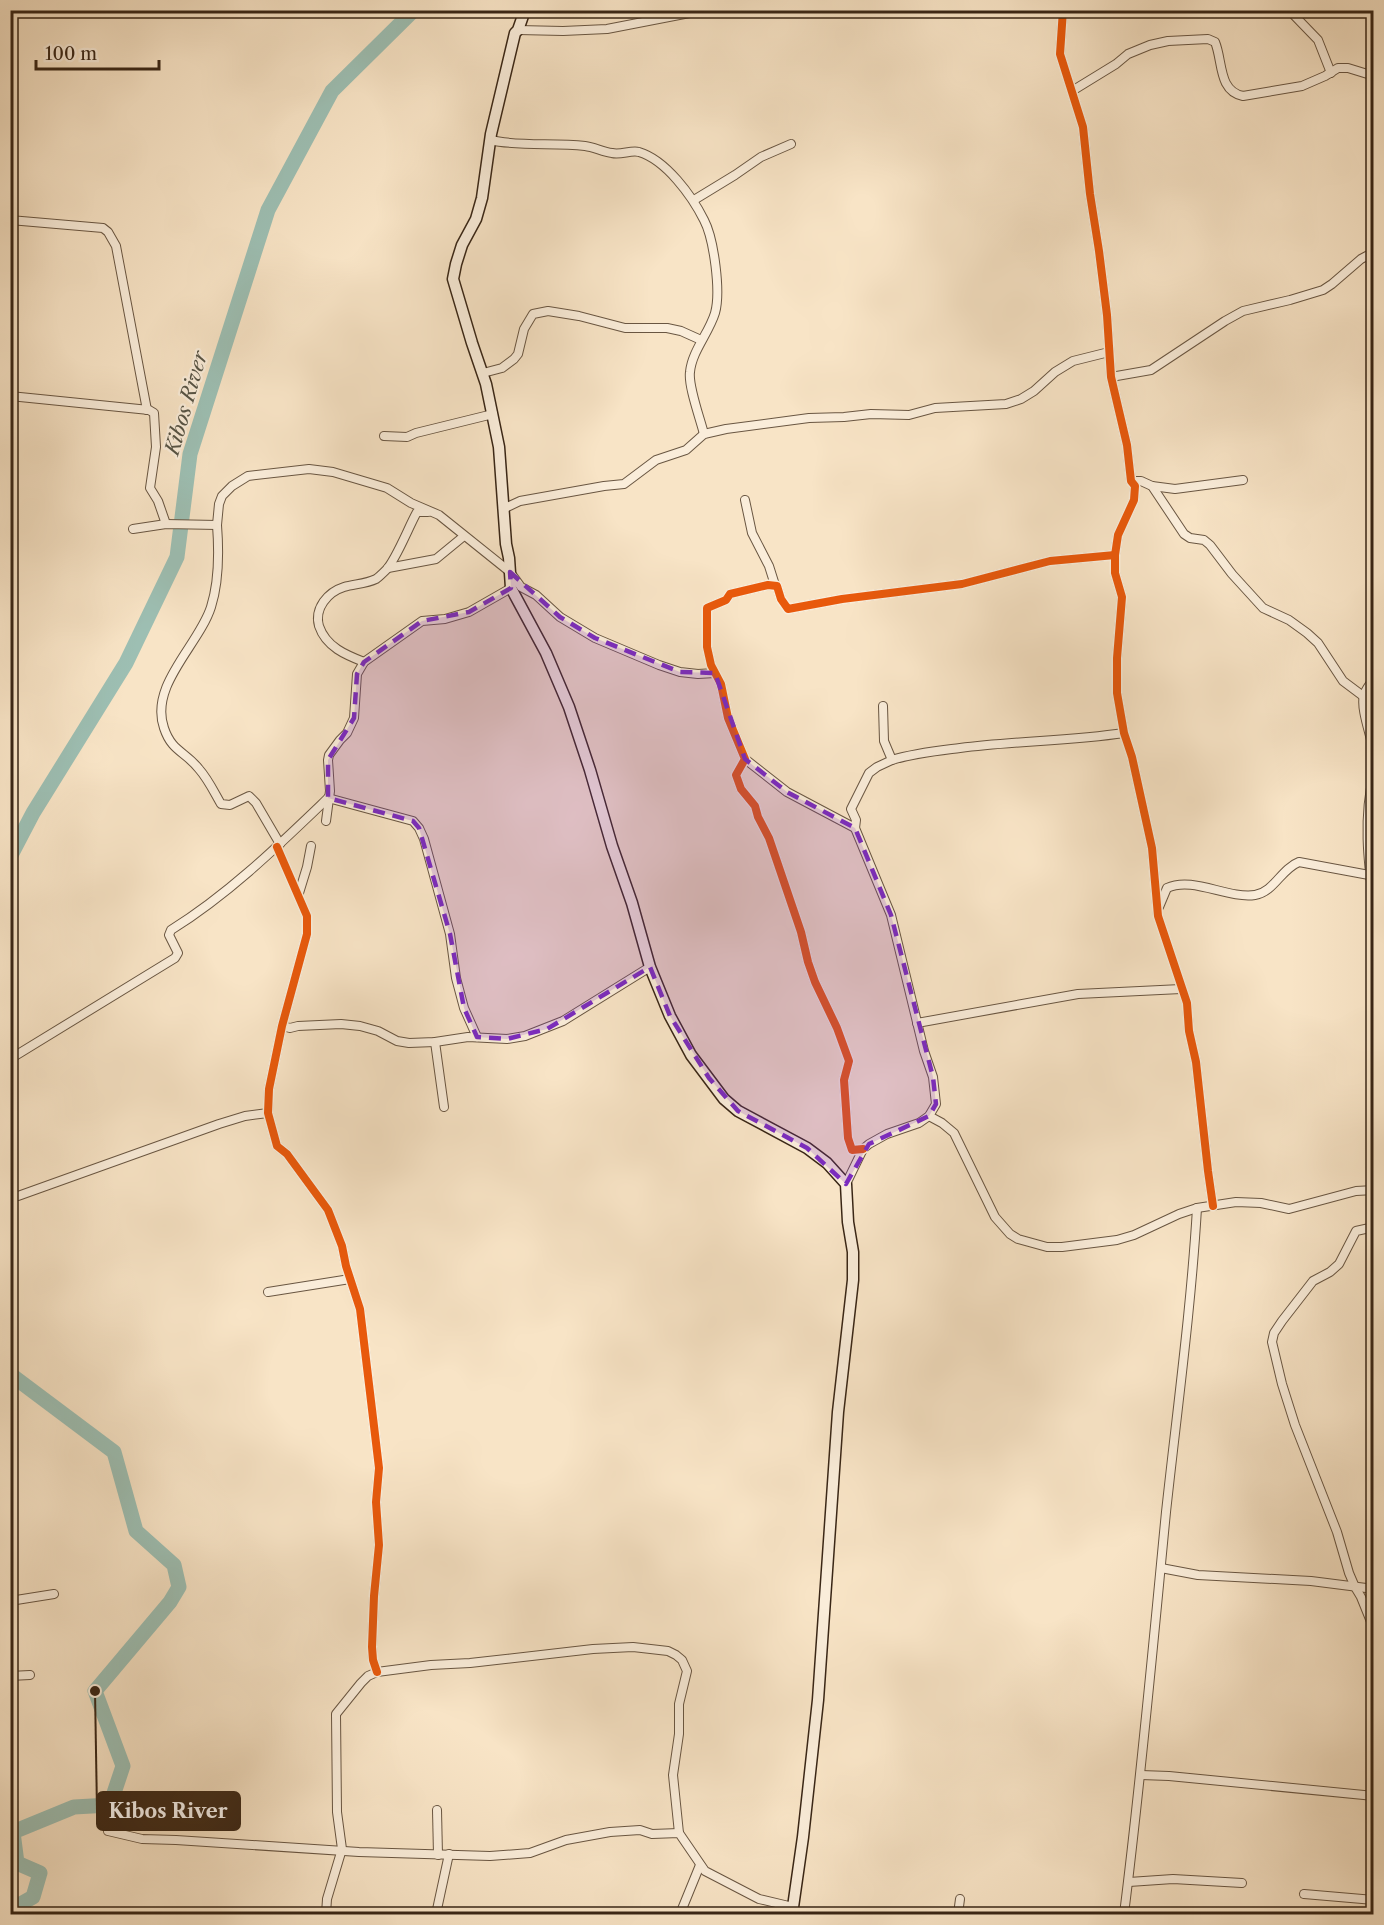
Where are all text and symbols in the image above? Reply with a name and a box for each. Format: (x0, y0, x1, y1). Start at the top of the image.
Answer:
scale bar (36, 33, 159, 71)
text: 100 m (45, 43, 97, 65)
water label: Kibos River (159, 347, 213, 460)
callout: Kibos River (97, 1792, 240, 1830)
text: Kibos River (109, 1799, 228, 1823)

